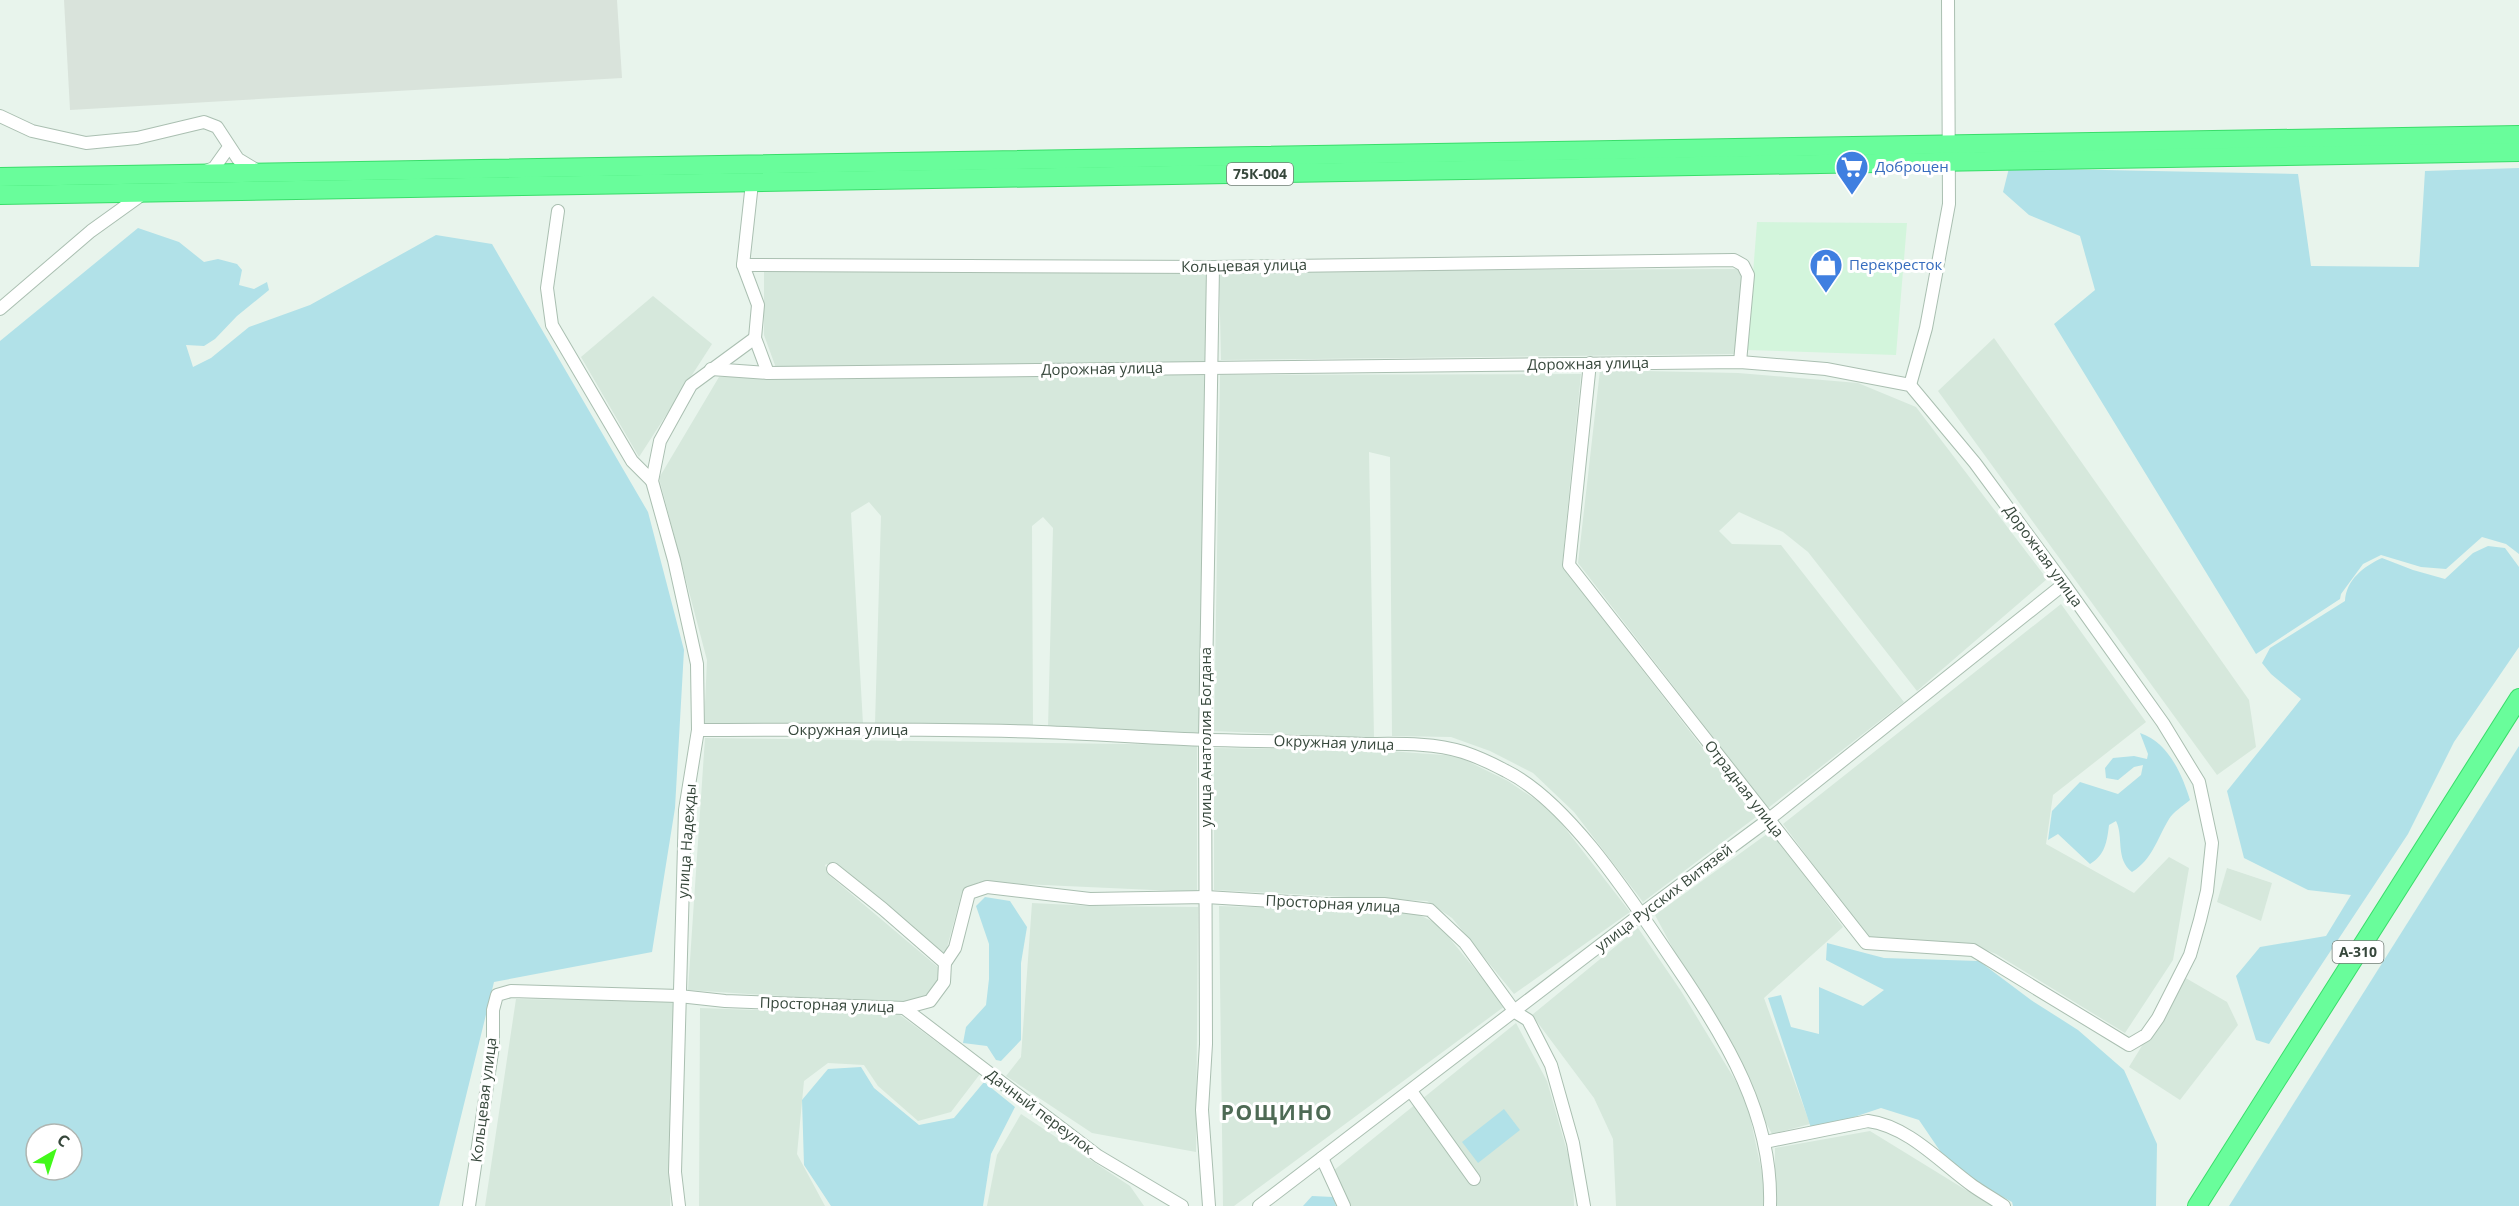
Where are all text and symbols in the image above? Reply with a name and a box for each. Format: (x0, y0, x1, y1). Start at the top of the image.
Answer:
supermarket icon: Доброцен (1834, 149, 1870, 196)
place label: Доброцен (1875, 156, 1949, 176)
road number: 75К-004 (1227, 163, 1293, 185)
shop icon: Перекресток (1808, 247, 1844, 294)
street label: Кольцевая улица (1181, 254, 1307, 276)
place label: Перекресток (1849, 254, 1943, 274)
street label: Дорожная улица (1527, 352, 1649, 374)
street label: Дорожная улица (1041, 357, 1163, 379)
street label: Дорожная улица (2000, 500, 2088, 611)
street label: улица Анатолия Богдана (1195, 647, 1215, 827)
street label: Окружная улица (788, 719, 908, 739)
street label: Окружная улица (1273, 730, 1395, 754)
street label: Отрадная улица (1701, 736, 1789, 841)
street label: улица Надежды (672, 783, 700, 899)
street label: улица Русских Витязей (1591, 839, 1736, 955)
street label: Просторная улица (1265, 889, 1401, 917)
road number: А-310 (2332, 941, 2384, 963)
street label: Просторная улица (759, 992, 895, 1016)
street label: Кольцевая улица (465, 1036, 501, 1164)
street label: Дачный переулок (983, 1064, 1099, 1159)
district label: РОЩИНО (1221, 1098, 1333, 1126)
north arrow (24, 1122, 84, 1182)
text: С (53, 1129, 74, 1152)

